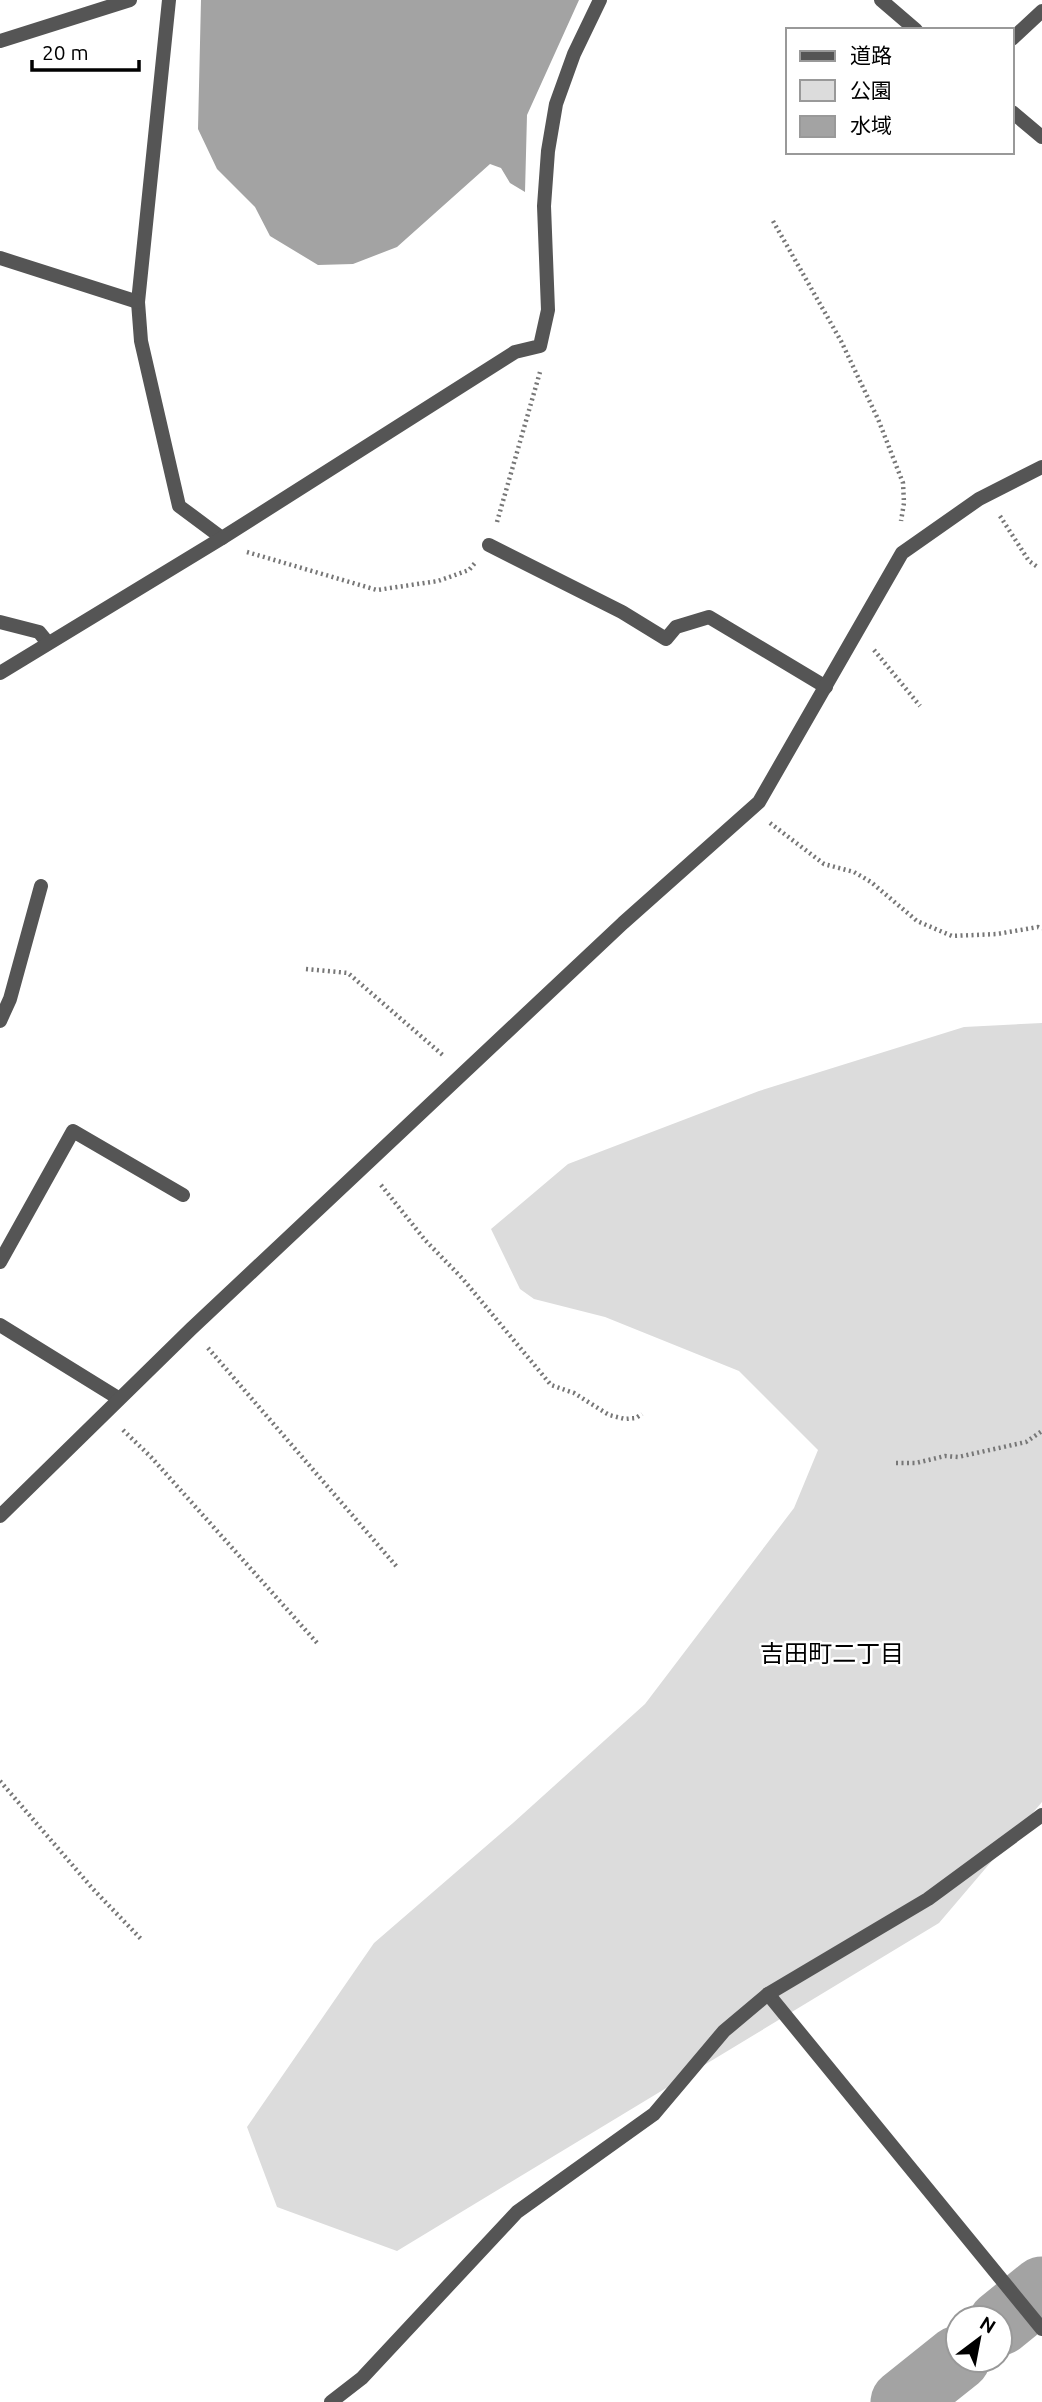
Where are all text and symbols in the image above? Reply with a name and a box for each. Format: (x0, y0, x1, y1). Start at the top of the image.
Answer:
scale bar (32, 28, 138, 72)
legend (786, 28, 1014, 154)
text: 20 m (42, 40, 89, 64)
text: 道路 (850, 43, 892, 67)
text: 公園 (850, 78, 892, 102)
text: 水域 (850, 113, 892, 137)
district label: 吉田町二丁目 (760, 1640, 904, 1667)
north arrow (944, 2304, 1014, 2374)
text: N (976, 2311, 1000, 2338)

